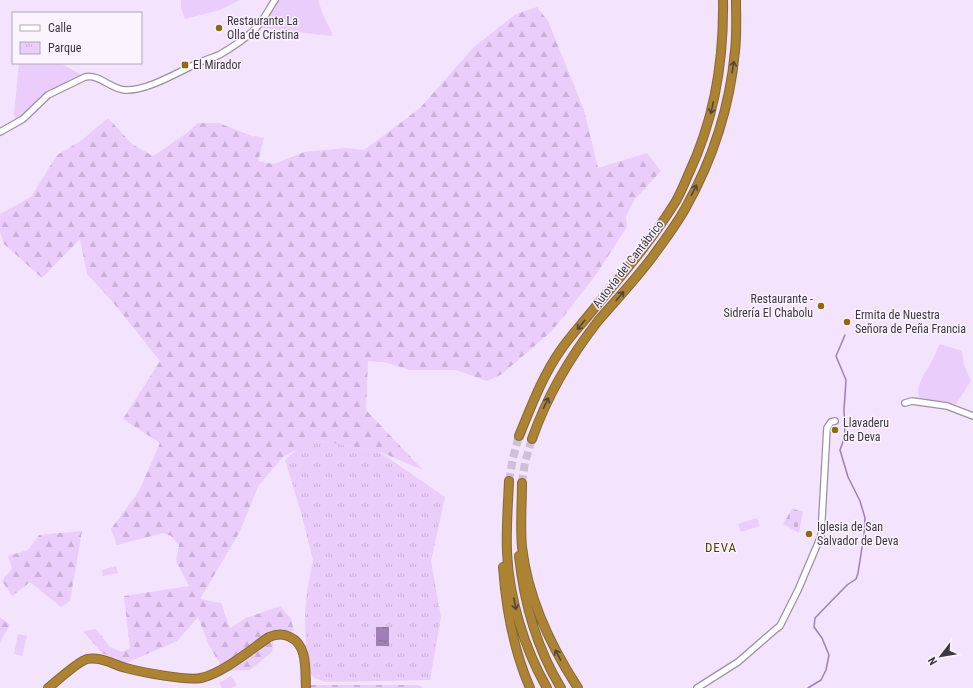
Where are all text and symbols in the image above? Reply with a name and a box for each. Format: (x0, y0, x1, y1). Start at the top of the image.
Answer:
legend (12, 12, 142, 64)
place label: Restaurante La Olla de Cristina (227, 14, 299, 42)
text: Calle (48, 21, 72, 35)
marker: Restaurante La Olla de Cristina (214, 23, 224, 33)
text: Parque (48, 41, 82, 55)
place label: El Mirador (193, 58, 241, 72)
marker: El Mirador (180, 60, 190, 70)
one-way arrow (729, 61, 737, 74)
one-way arrow (708, 101, 716, 114)
one-way arrow (691, 184, 699, 196)
street label: Autovía del Cantábrico (590, 217, 666, 311)
one-way arrow (615, 291, 624, 301)
place label: Restaurante - Sidrería El Chabolu (724, 292, 813, 320)
marker: Restaurante - Sidrería El Chabolu (816, 301, 826, 311)
place label: Ermita de Nuestra Señora de Peña Francia (855, 308, 966, 336)
marker: Ermita de Nuestra Señora de Peña Francia (842, 317, 852, 327)
one-way arrow (577, 319, 586, 330)
one-way arrow (543, 397, 550, 409)
place label: Llavaderu de Deva (843, 416, 889, 444)
marker: Llavaderu de Deva (830, 425, 840, 435)
place label: Iglesia de San Salvador de Deva (817, 520, 899, 548)
marker: Iglesia de San Salvador de Deva (804, 529, 814, 539)
district label: DEVA (705, 540, 737, 555)
one-way arrow (511, 597, 519, 610)
north arrow (921, 636, 961, 676)
one-way arrow (554, 649, 561, 661)
text: N (925, 654, 940, 667)

